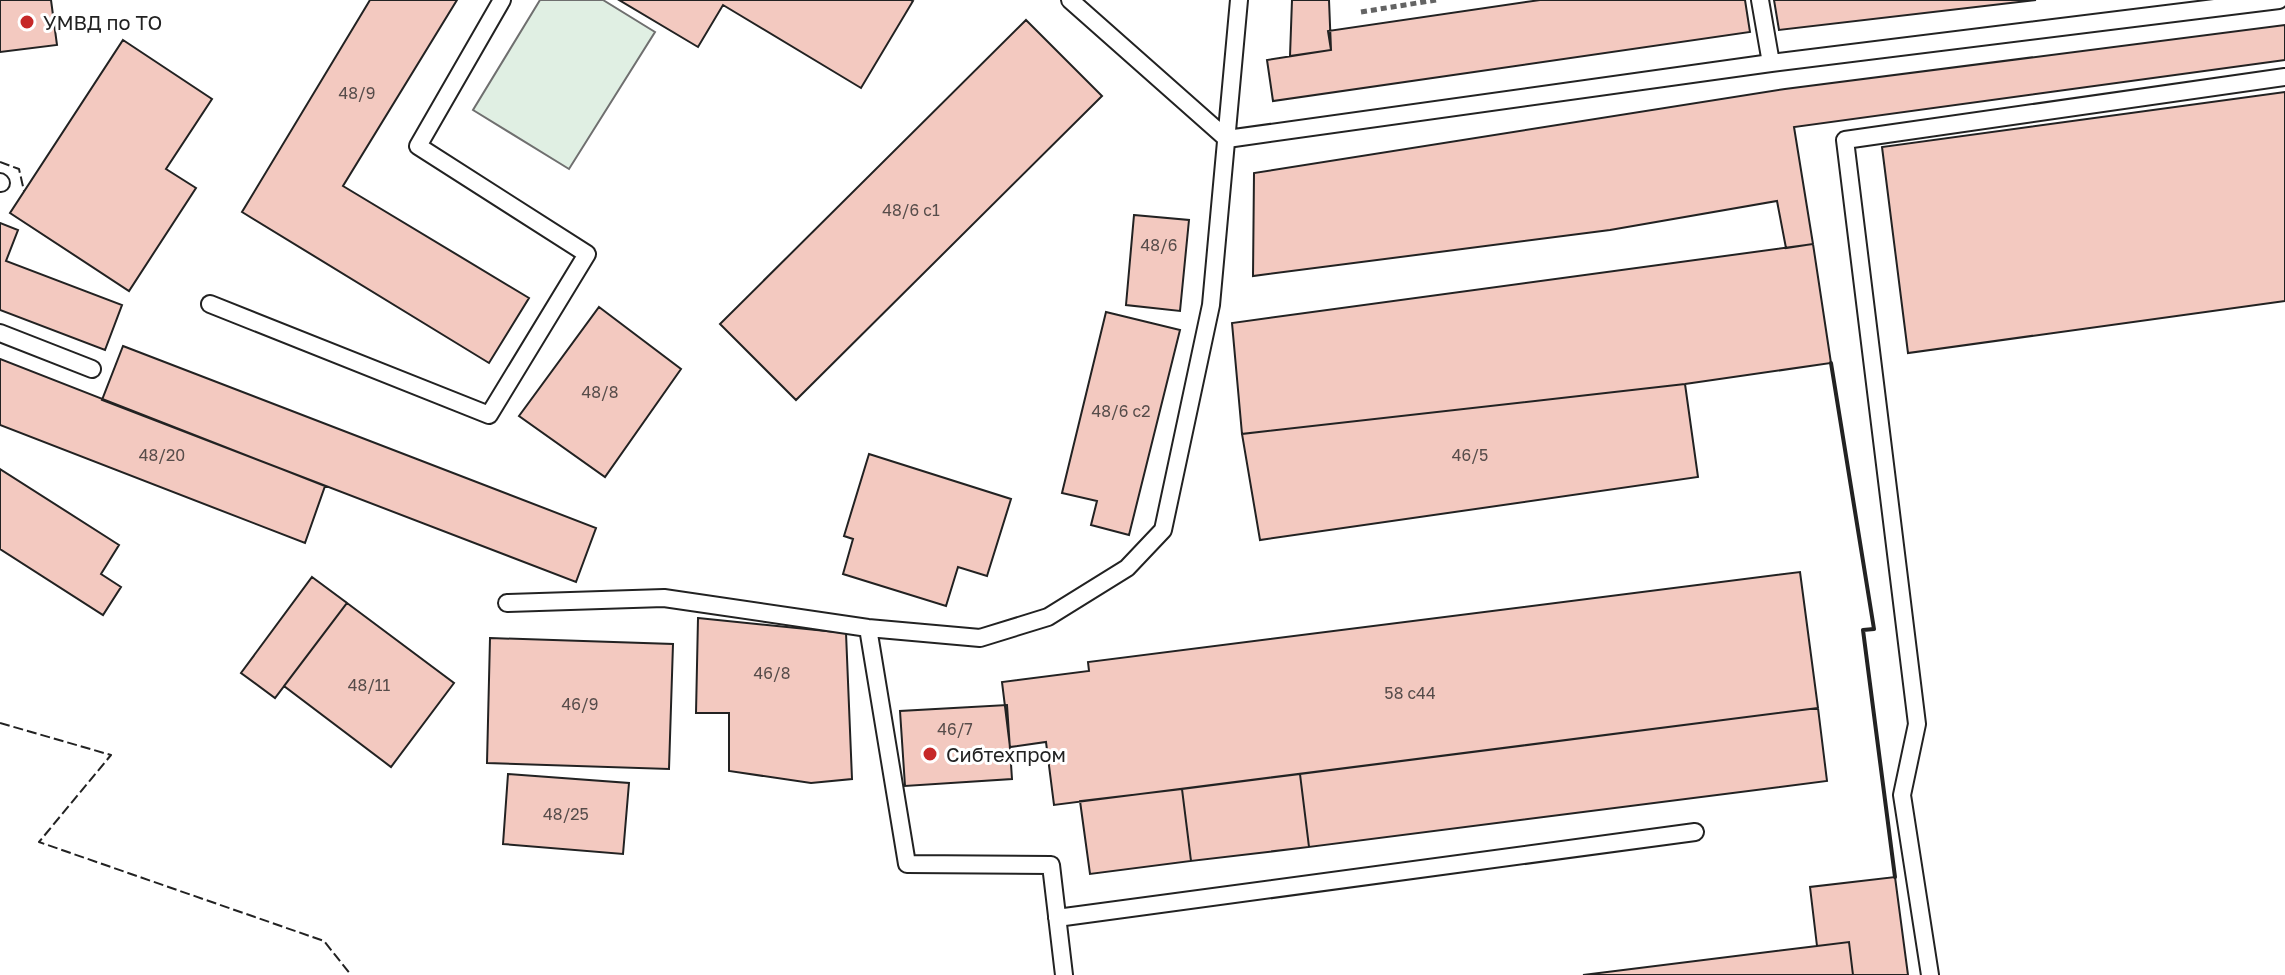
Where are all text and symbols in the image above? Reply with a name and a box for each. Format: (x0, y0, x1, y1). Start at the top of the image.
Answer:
place label: УМВД по ТО (43, 10, 162, 34)
marker: УМВД по ТО (18, 13, 36, 31)
house number: 48/9 (339, 83, 375, 103)
house number: 48/6 с1 (882, 200, 940, 220)
house number: 48/6 (1141, 235, 1177, 255)
house number: 48/8 (582, 382, 618, 402)
house number: 48/6 с2 (1092, 401, 1150, 421)
house number: 48/20 (139, 445, 185, 465)
house number: 46/5 (1452, 445, 1488, 465)
house number: 46/8 (754, 663, 790, 683)
house number: 48/11 (348, 675, 391, 695)
house number: 58 с44 (1384, 683, 1436, 703)
house number: 46/9 (562, 694, 598, 714)
house number: 46/7 (937, 719, 973, 739)
place label: Сибтехпром (946, 742, 1066, 766)
marker: Сибтехпром (921, 745, 939, 763)
house number: 48/25 (543, 804, 589, 824)

